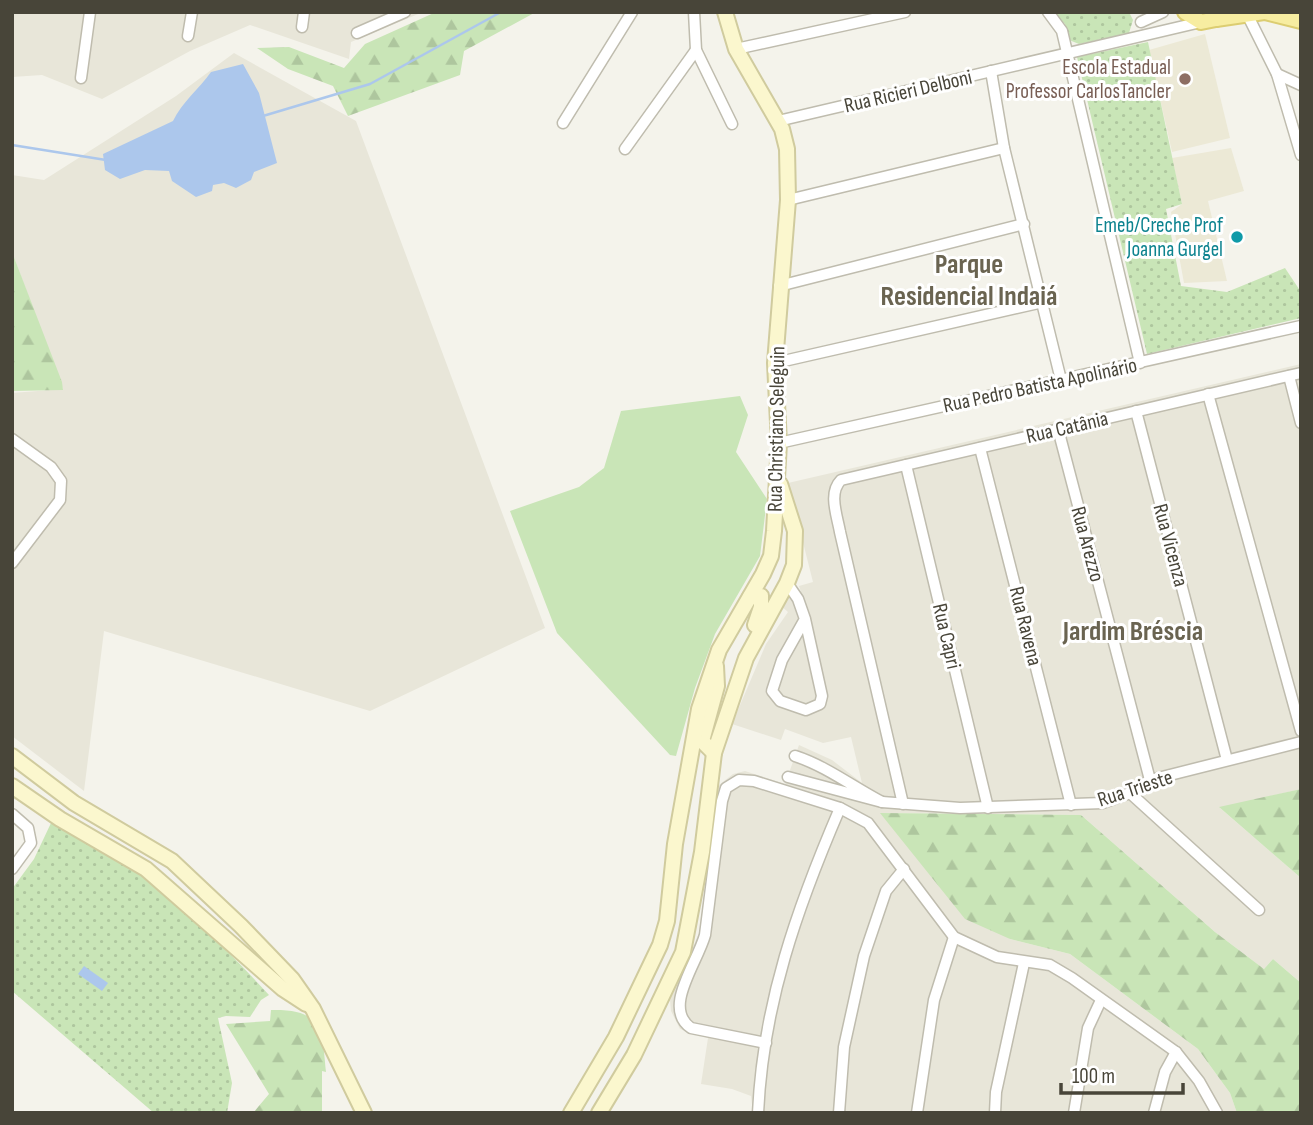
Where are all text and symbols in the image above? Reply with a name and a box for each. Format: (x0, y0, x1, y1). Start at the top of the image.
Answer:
place label: Escola Estadual Professor CarlosTancler (1006, 55, 1171, 104)
street label: Rua Ricieri Delboni (842, 65, 975, 118)
marker: Escola Estadual Professor CarlosTancler (1177, 71, 1193, 87)
place label: Emeb/Creche Prof Joanna Gurgel (1095, 213, 1224, 262)
marker: Emeb/Creche Prof Joanna Gurgel (1229, 229, 1245, 245)
district label: Parque Residencial Indaiá (881, 248, 1057, 313)
street label: Rua Christiano Seleguin (763, 346, 790, 512)
street label: Rua Pedro Batista Apolinário (941, 353, 1139, 418)
street label: Rua Catânia (1024, 406, 1110, 449)
street label: Rua Vicenza (1147, 501, 1194, 589)
street label: Rua Arezzo (1065, 504, 1110, 585)
street label: Rua Ravena (1004, 584, 1047, 668)
street label: Rua Capri (927, 601, 966, 671)
district label: Jardim Bréscia (1062, 615, 1203, 648)
street label: Rua Trieste (1094, 765, 1176, 812)
scale bar (1061, 1052, 1184, 1096)
text: 100 m (1072, 1064, 1115, 1089)

